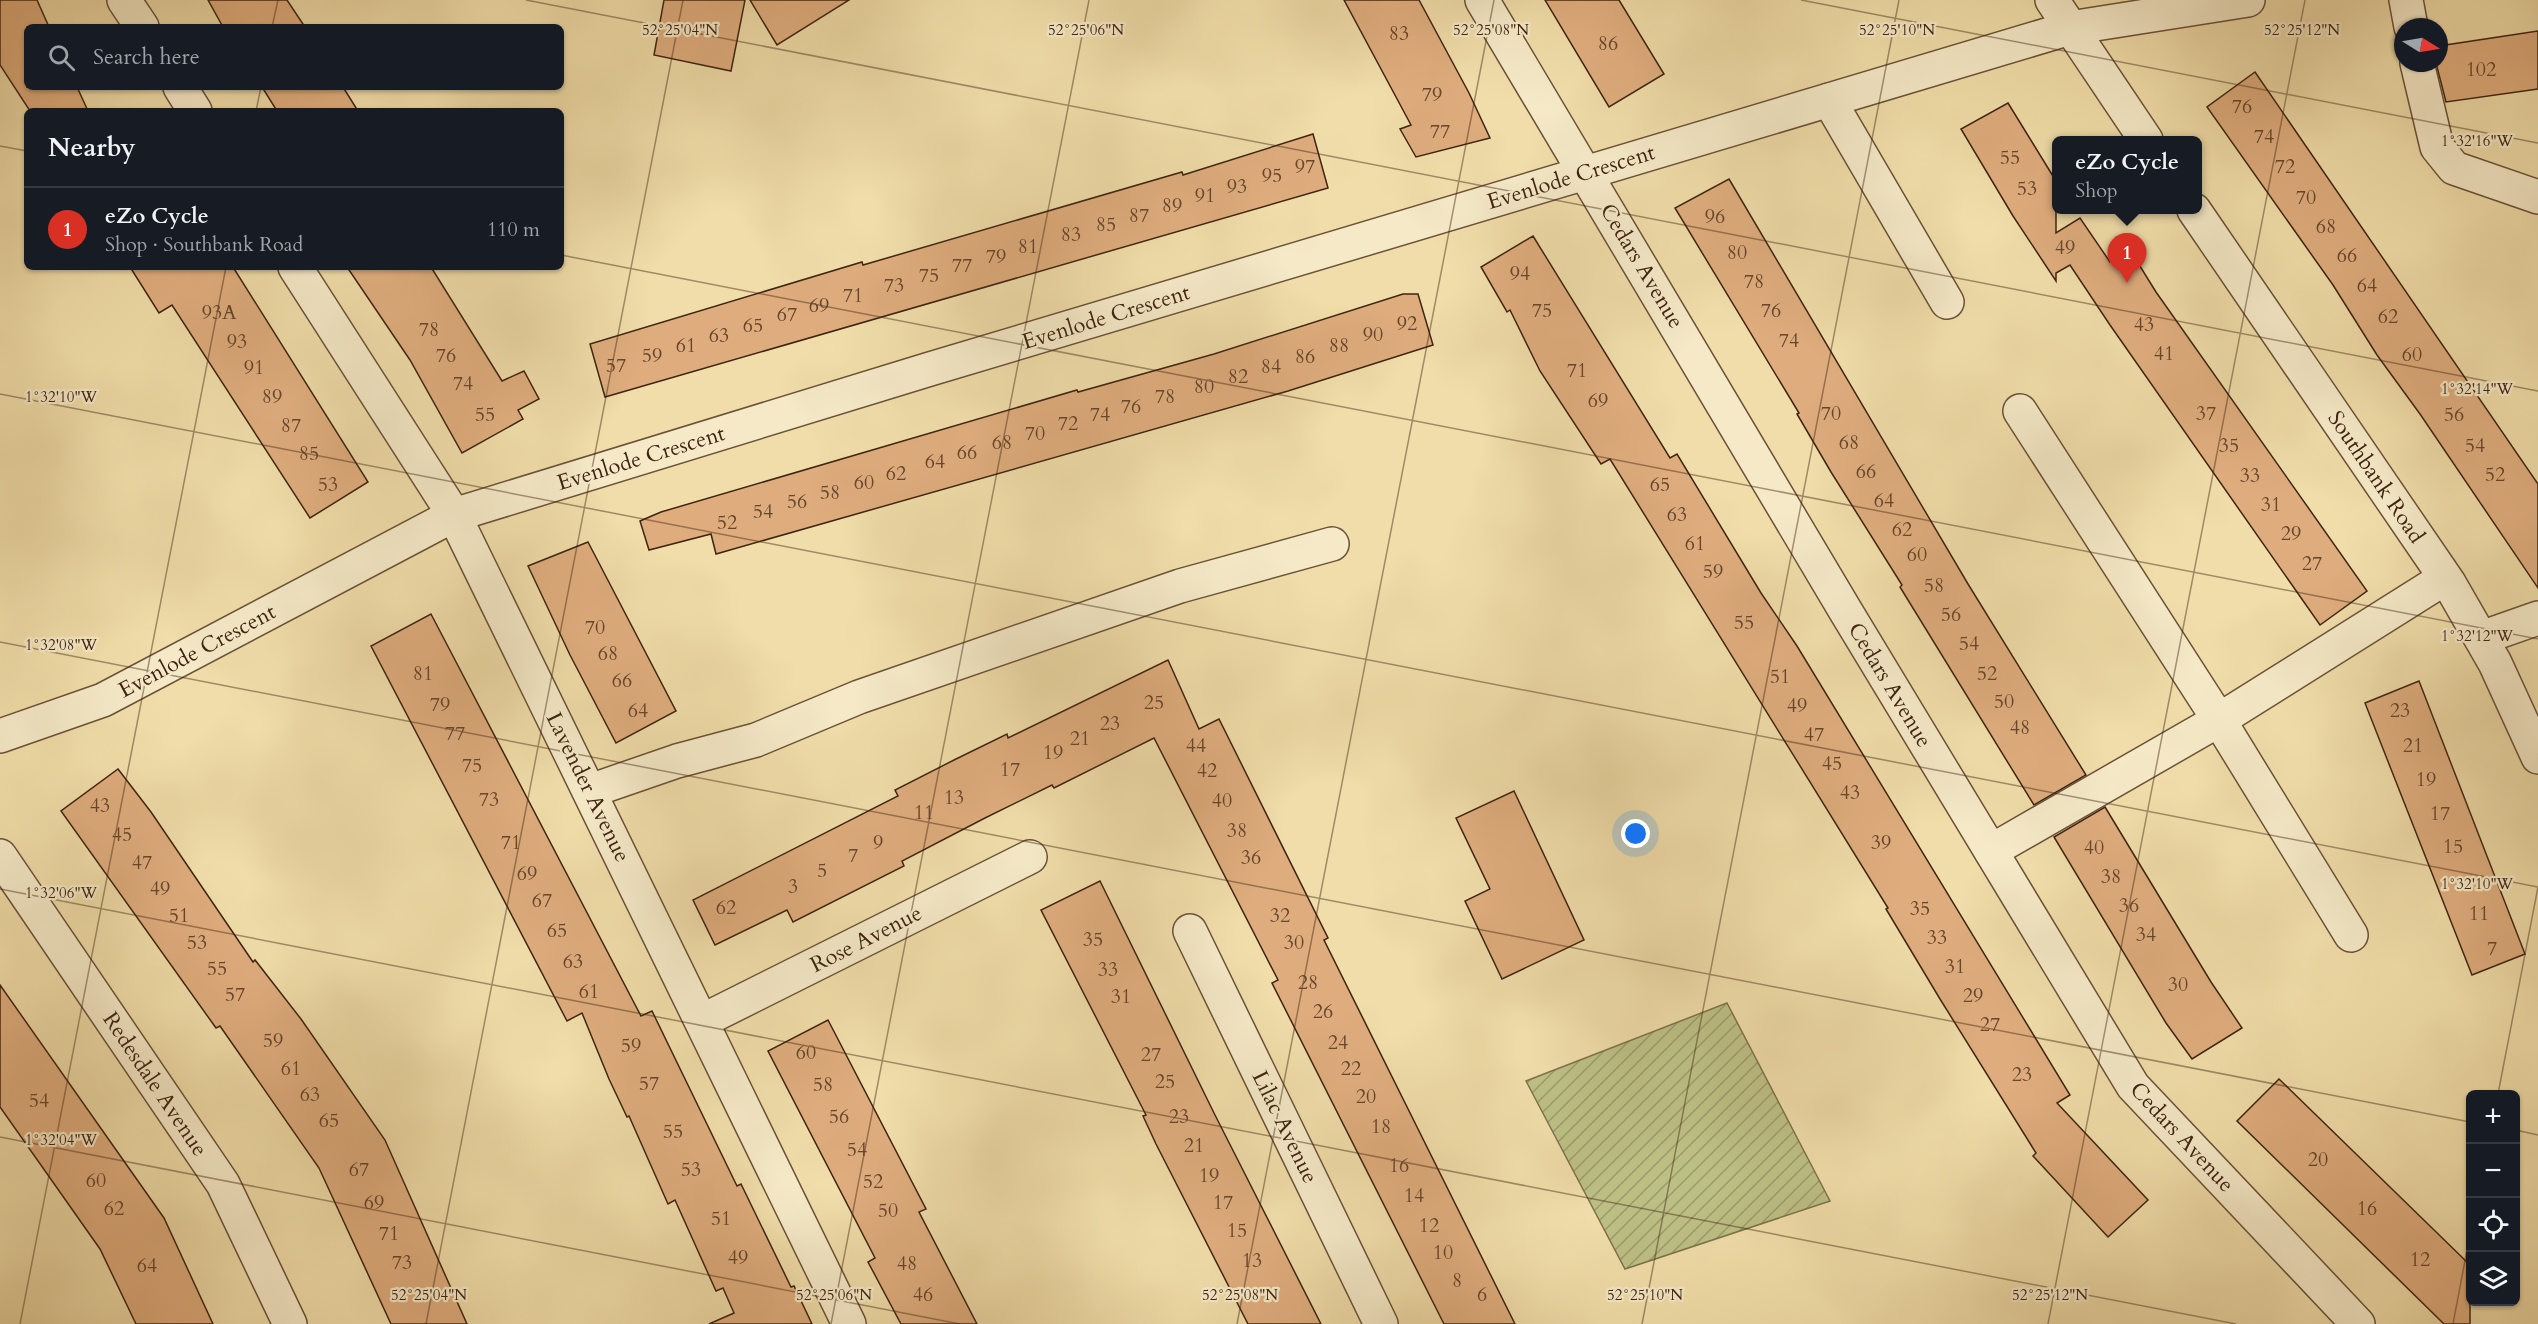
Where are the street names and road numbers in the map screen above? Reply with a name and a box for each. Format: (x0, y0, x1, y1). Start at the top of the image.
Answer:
street label: Evenlode Crescent (1483, 137, 1659, 217)
street label: Cedars Avenue (1593, 198, 1691, 334)
street label: Evenlode Crescent (1018, 277, 1194, 357)
street label: Southbank Road (2321, 405, 2432, 549)
street label: Evenlode Crescent (553, 418, 729, 498)
street label: Evenlode Crescent (113, 597, 281, 705)
street label: Cedars Avenue (1841, 617, 1939, 753)
street label: Lavender Avenue (539, 707, 637, 867)
street label: Rose Avenue (805, 898, 927, 980)
street label: Redesdale Avenue (95, 1006, 215, 1162)
street label: Lilac Avenue (1245, 1066, 1325, 1188)
street label: Cedars Avenue (2123, 1075, 2241, 1199)

